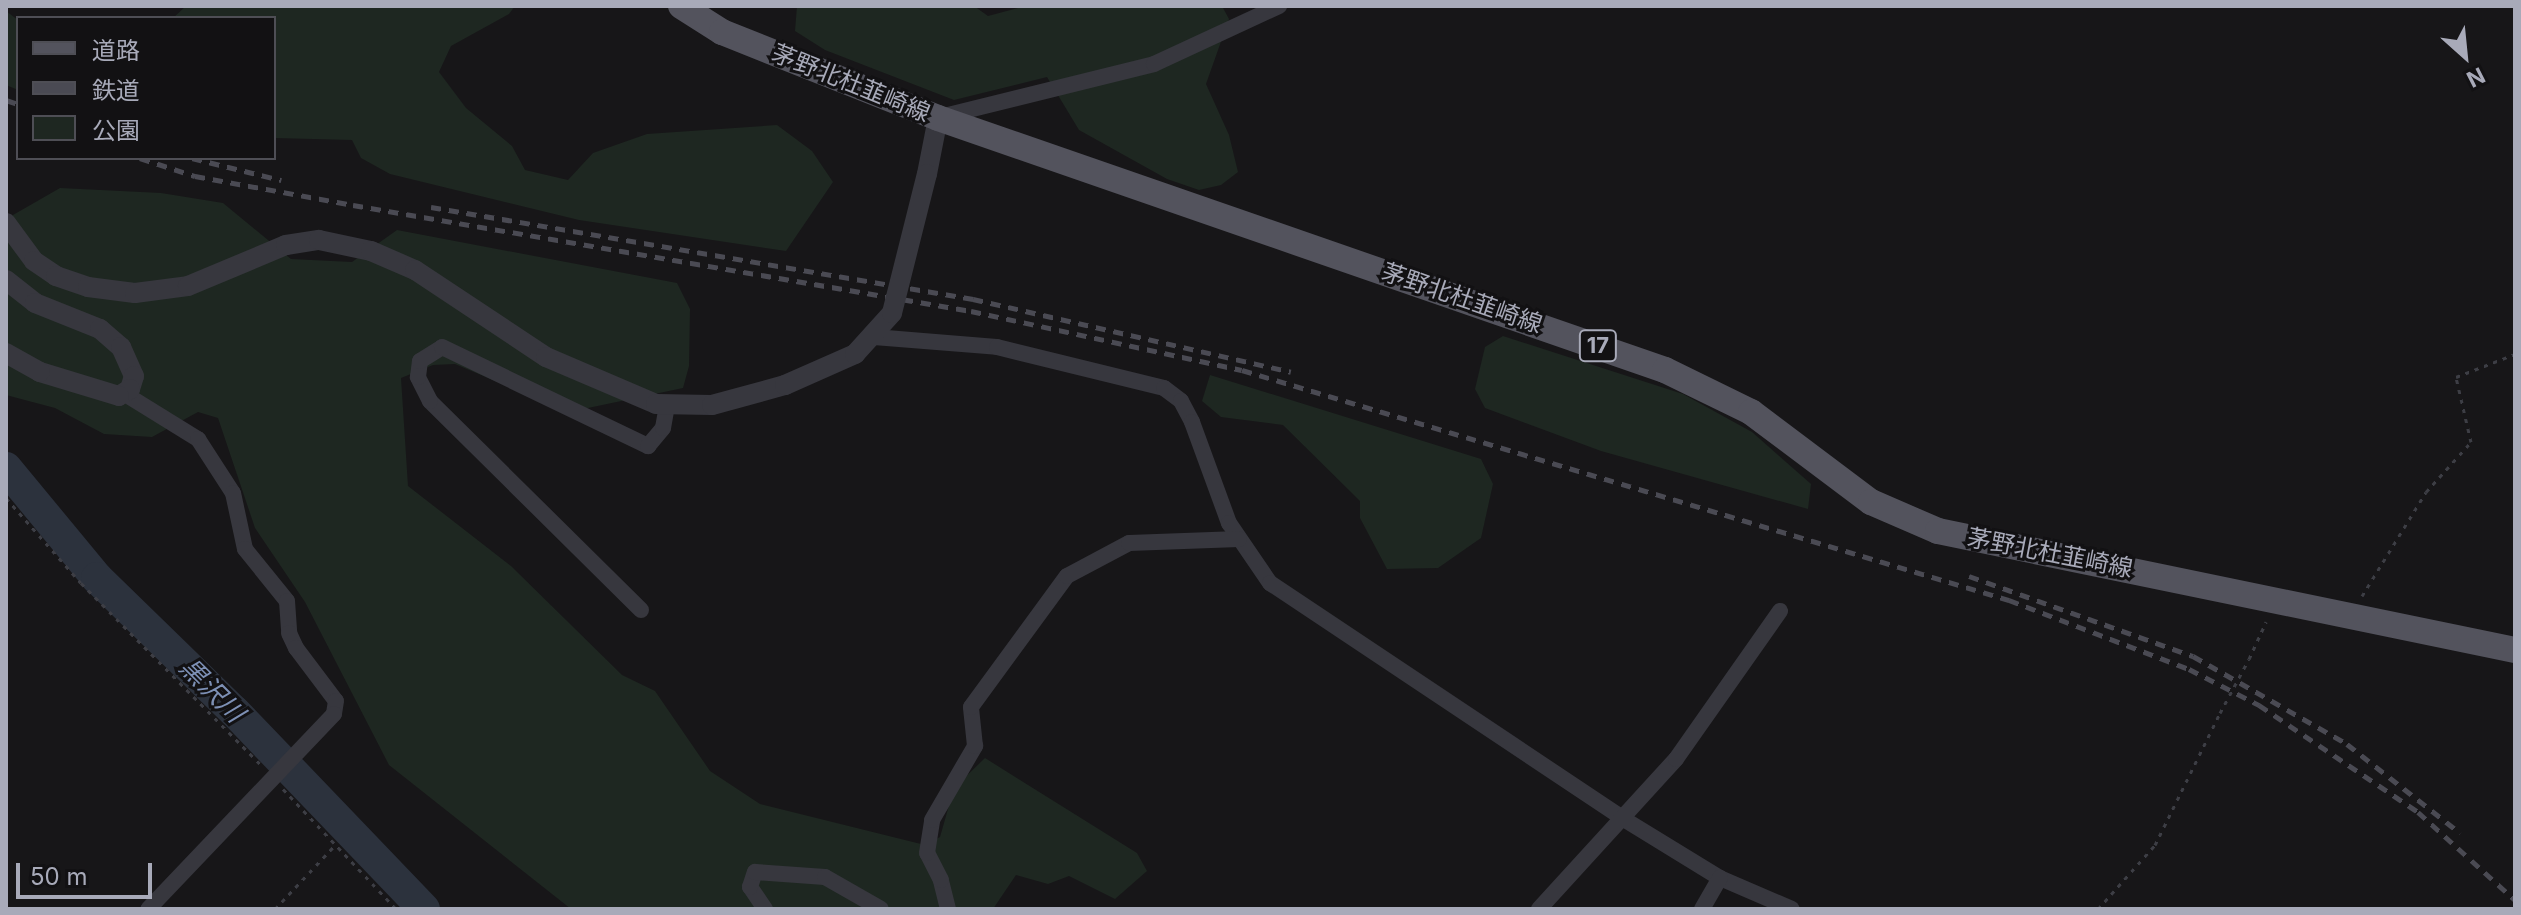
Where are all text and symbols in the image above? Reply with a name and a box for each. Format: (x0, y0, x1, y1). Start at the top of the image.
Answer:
legend (16, 16, 276, 160)
north arrow (2425, 16, 2505, 96)
text: 道路 (92, 36, 140, 65)
street label: 茅野北杜韮崎線 (768, 38, 934, 128)
text: N (2463, 62, 2489, 93)
text: 鉄道 (92, 76, 140, 105)
text: 公園 (92, 116, 140, 145)
street label: 茅野北杜韮崎線 (1378, 257, 1546, 339)
road number: 17 (1578, 328, 1618, 364)
street label: 茅野北杜韮崎線 (1965, 523, 2135, 583)
water label: 黒沢川 (173, 651, 251, 729)
scale bar (20, 847, 156, 897)
text: 50 m (30, 862, 88, 891)

